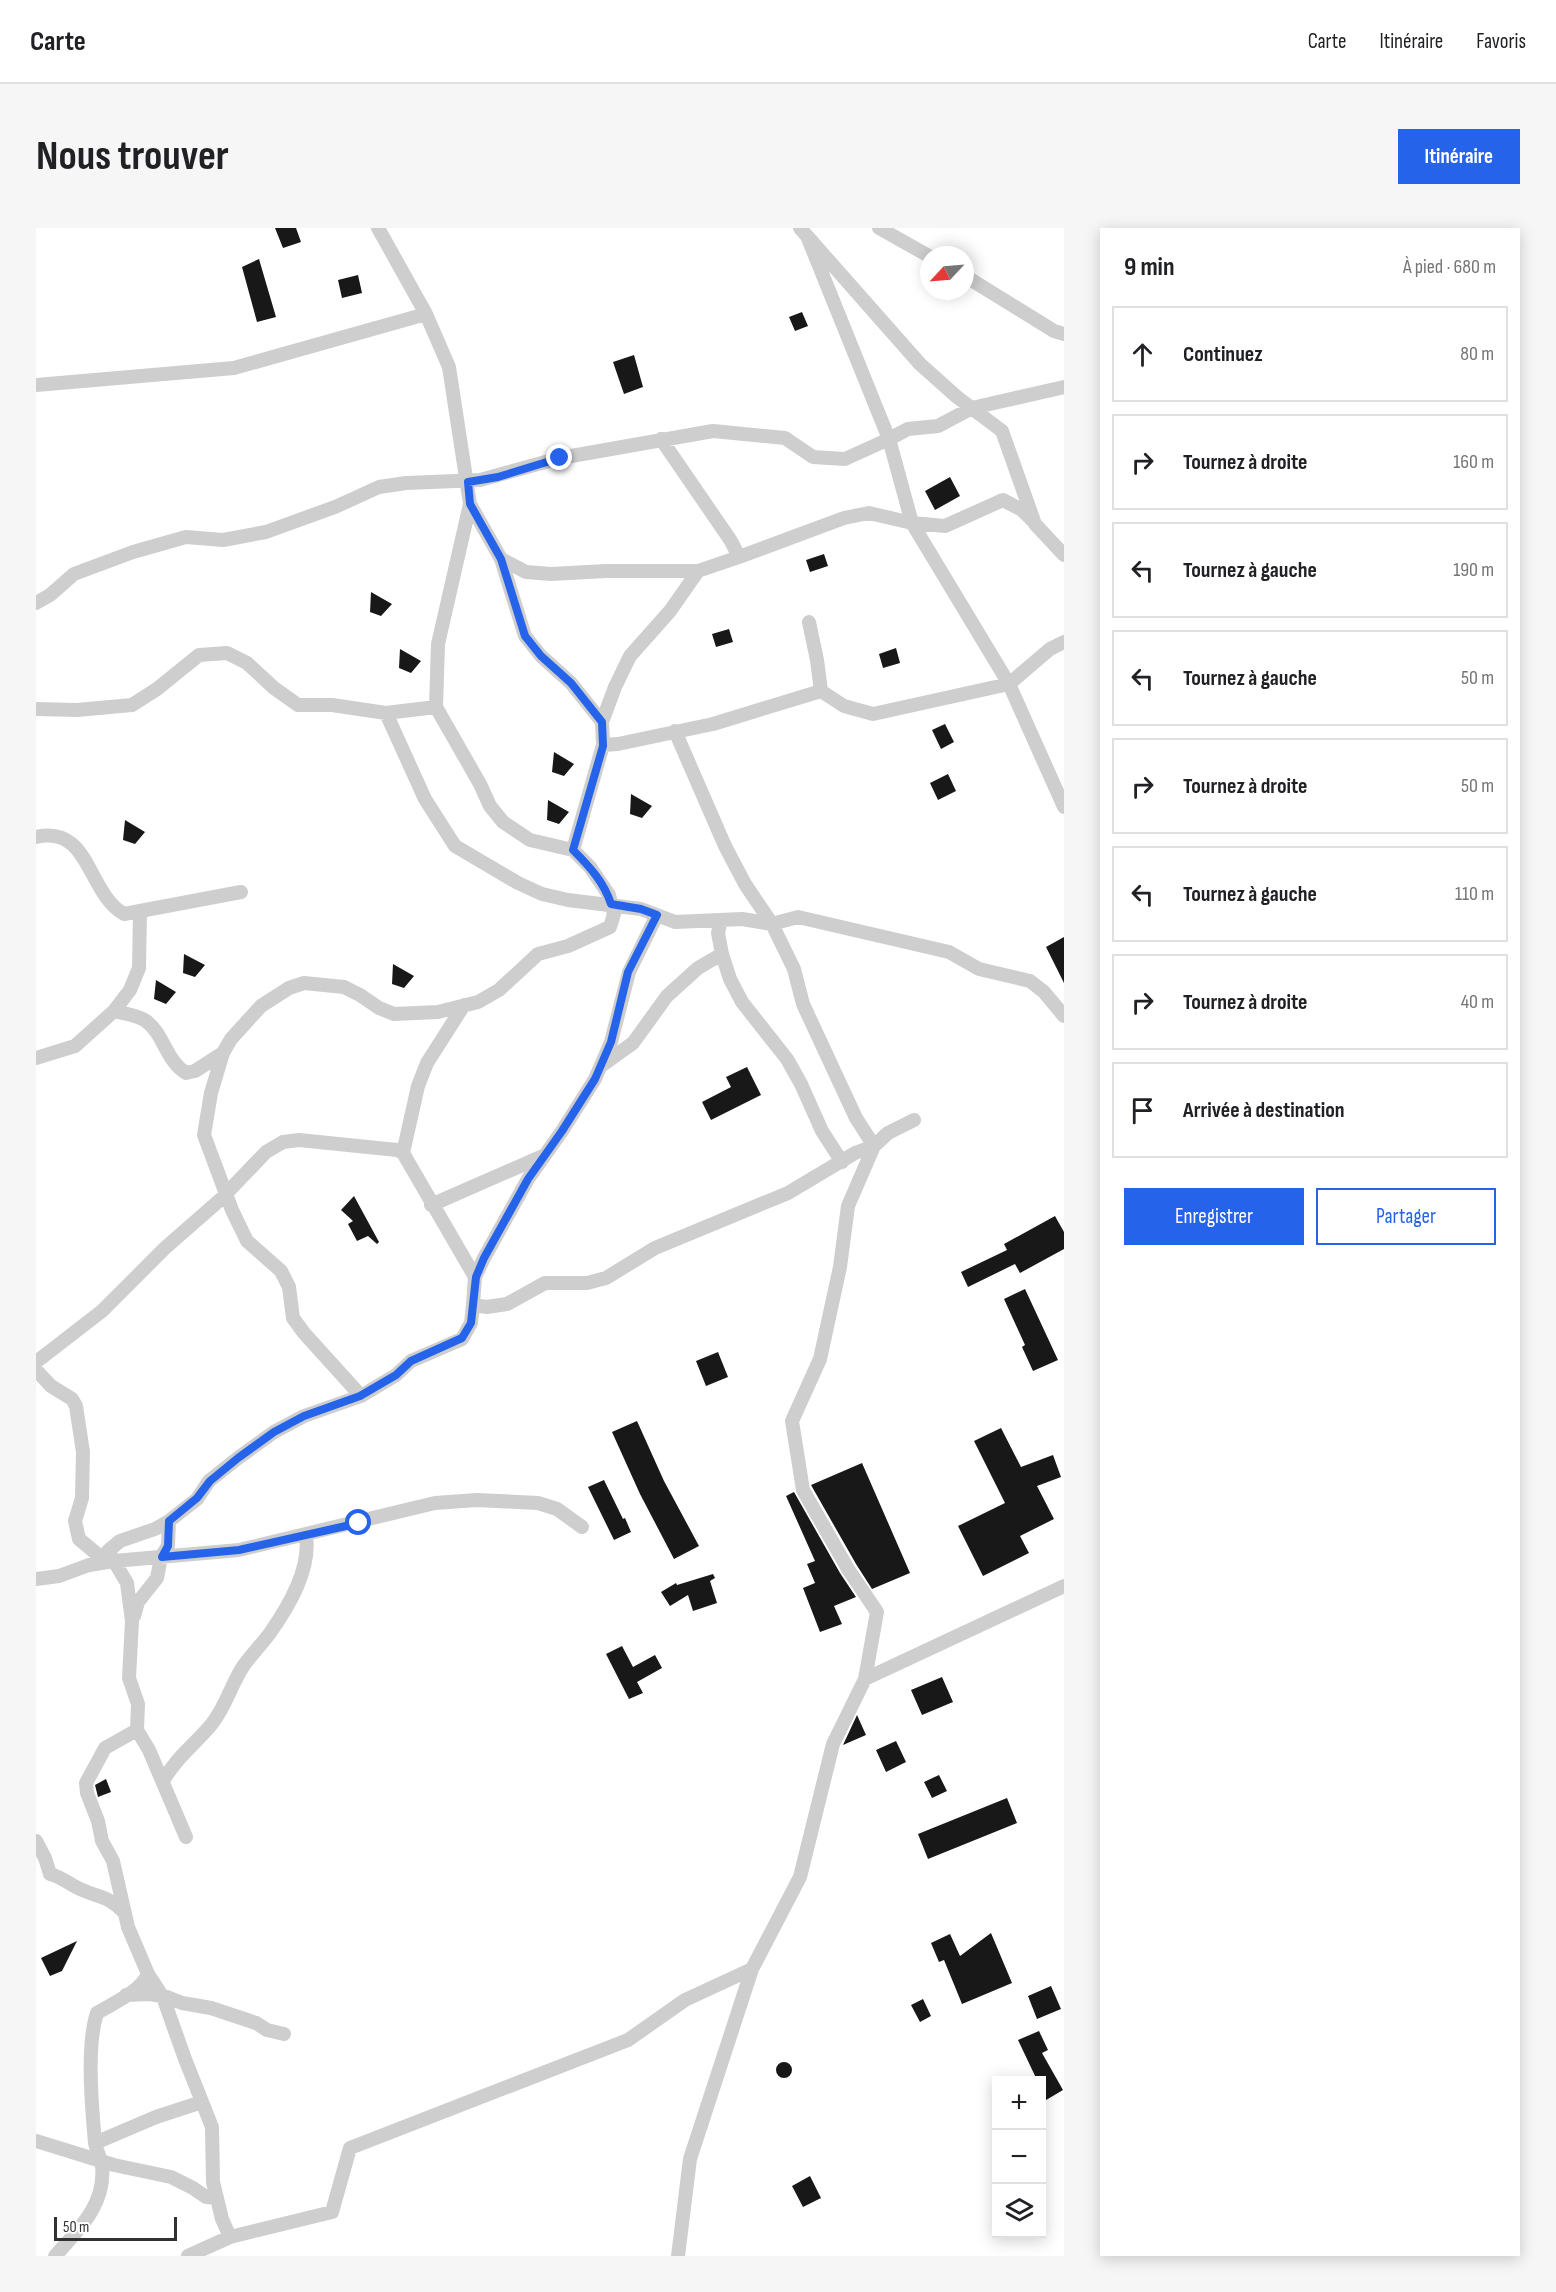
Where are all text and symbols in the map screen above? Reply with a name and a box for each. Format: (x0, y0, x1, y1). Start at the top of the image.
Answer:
text: Carte (30, 25, 86, 58)
text: Carte (1308, 29, 1347, 54)
text: Itinéraire (1380, 29, 1443, 54)
text: Favoris (1476, 29, 1526, 54)
button: Itinéraire (1398, 129, 1520, 184)
text: Nous trouver (36, 131, 229, 182)
north arrow (920, 246, 974, 300)
text: 9 min (1124, 252, 1174, 283)
text: À pied · 680 m (1403, 255, 1496, 279)
icon: ahead (1126, 338, 1159, 371)
text: Continuez (1183, 341, 1263, 368)
text: 80 m (1460, 342, 1494, 366)
route end (546, 444, 572, 470)
icon: right (1126, 446, 1159, 479)
text: Tournez à droite (1183, 449, 1308, 476)
text: 160 m (1453, 450, 1494, 474)
icon: left (1126, 554, 1159, 587)
text: Tournez à gauche (1183, 557, 1317, 584)
text: 190 m (1453, 558, 1494, 582)
icon: left (1126, 662, 1159, 695)
text: Tournez à gauche (1183, 665, 1317, 692)
text: 50 m (1461, 666, 1494, 690)
icon: right (1126, 770, 1159, 803)
text: Tournez à droite (1183, 773, 1308, 800)
text: 50 m (1461, 774, 1494, 798)
icon: left (1126, 878, 1159, 911)
text: Tournez à gauche (1183, 881, 1317, 908)
text: 110 m (1455, 882, 1494, 906)
icon: right (1126, 986, 1159, 1019)
text: Tournez à droite (1183, 989, 1308, 1016)
text: 40 m (1461, 990, 1494, 1014)
icon: arrive (1126, 1094, 1159, 1127)
text: Arrivée à destination (1183, 1097, 1345, 1124)
button: Enregistrer (1124, 1188, 1304, 1245)
button: Partager (1316, 1188, 1496, 1245)
route start (345, 1509, 371, 1535)
map controls (992, 2076, 1046, 2238)
button: + (992, 2076, 1046, 2130)
button: − (992, 2130, 1046, 2184)
button: layers (992, 2184, 1046, 2238)
scale bar (54, 2214, 177, 2242)
text: 50 m (63, 2218, 89, 2237)

